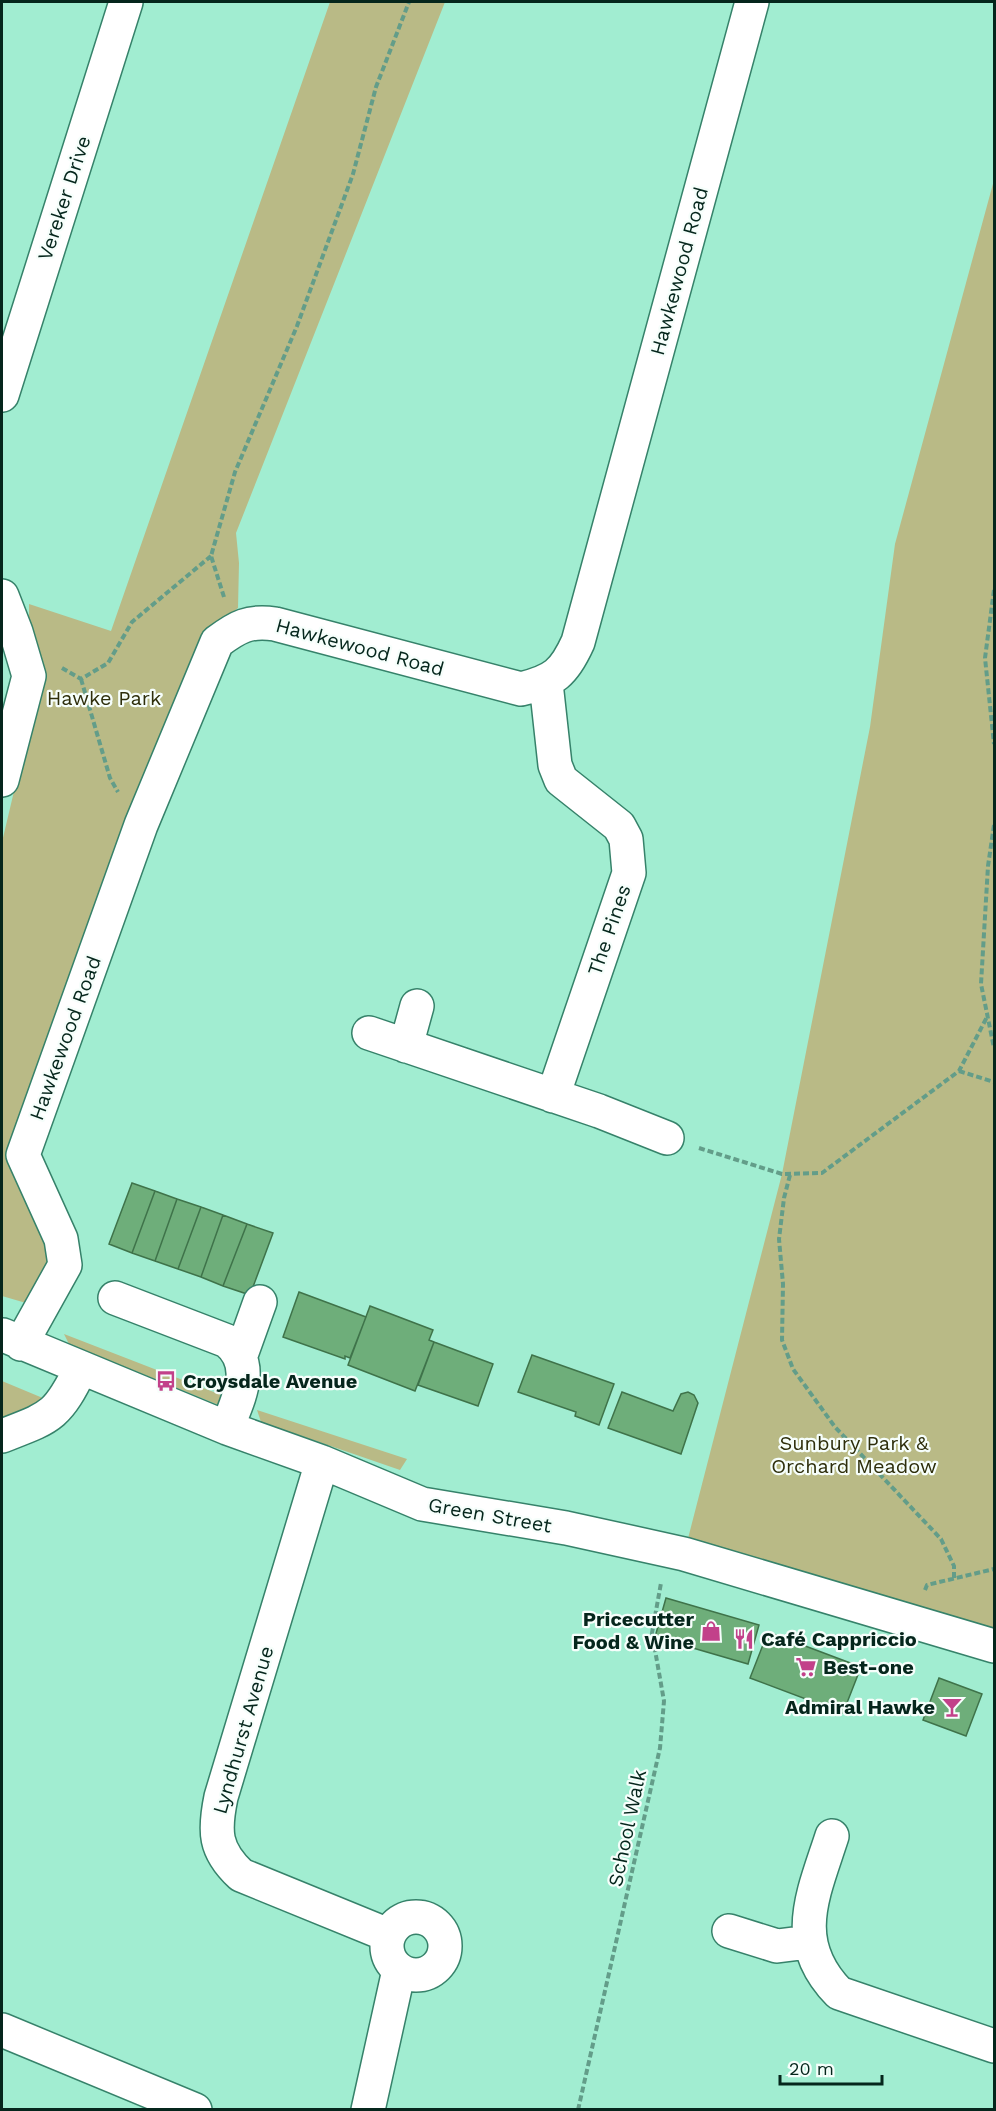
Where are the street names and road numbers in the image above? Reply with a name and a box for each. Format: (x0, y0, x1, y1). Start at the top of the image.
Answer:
street label: Vereker Drive (33, 133, 95, 263)
street label: Hawkewood Road (645, 184, 713, 358)
street label: Hawkewood Road (273, 613, 447, 681)
street label: The Pines (582, 881, 636, 979)
street label: Hawkewood Road (24, 952, 106, 1124)
street label: Green Street (426, 1492, 554, 1538)
street label: Lyndhurst Avenue (208, 1643, 278, 1817)
street label: School Walk (603, 1767, 651, 1889)

